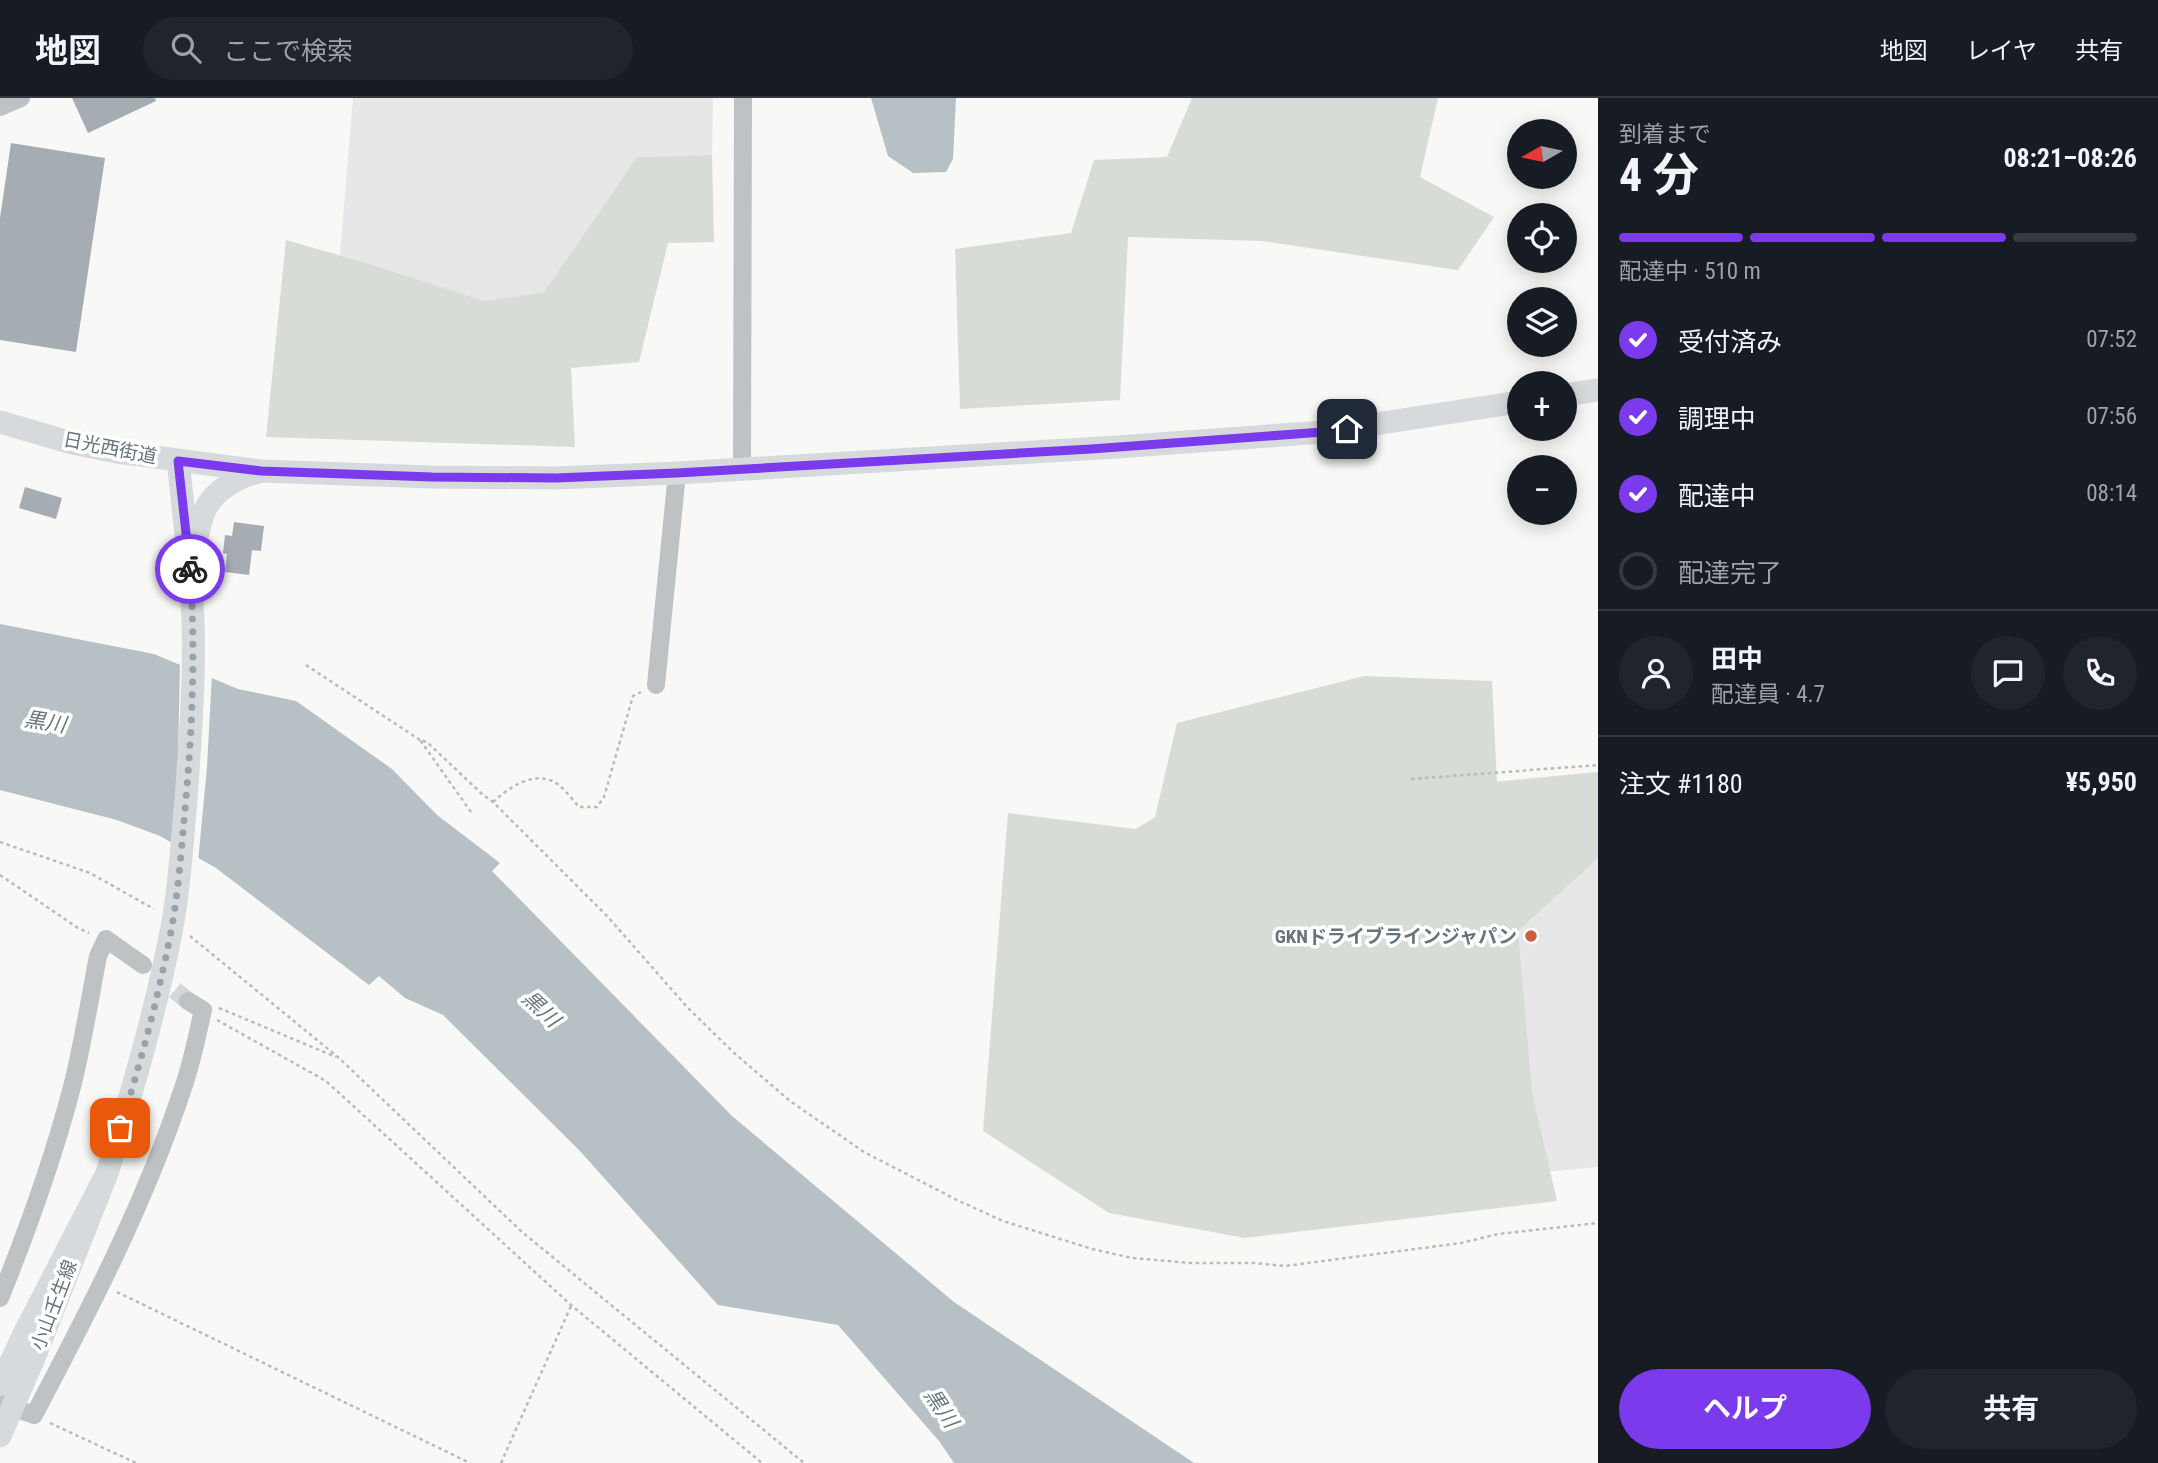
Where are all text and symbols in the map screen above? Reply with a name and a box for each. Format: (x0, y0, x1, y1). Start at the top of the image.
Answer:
search box (143, 17, 633, 80)
icon: search (167, 29, 205, 67)
text: 地図 (35, 31, 101, 70)
text: ここで検索 (223, 36, 353, 66)
text: 地図 (1880, 37, 1928, 65)
text: レイヤ (1966, 37, 2037, 65)
text: 共有 (2075, 37, 2123, 65)
north arrow (1507, 119, 1577, 189)
map controls (1507, 119, 1577, 525)
text: 到着まで (1619, 121, 1711, 148)
text: 08:21–08:26 (2003, 143, 2137, 173)
text: 4 分 (1619, 148, 1699, 202)
button: locate (1507, 203, 1577, 273)
text: 配達中 · 510 m (1619, 258, 1761, 285)
button: layers (1507, 287, 1577, 357)
icon: check (1619, 321, 1657, 359)
text: 07:52 (2086, 326, 2137, 353)
text: 受付済み (1678, 327, 1782, 357)
button: + (1507, 371, 1577, 441)
icon: check (1619, 398, 1657, 436)
pin (1317, 399, 1377, 459)
text: 07:56 (2086, 403, 2137, 430)
text: 調理中 (1678, 404, 1756, 434)
icon: home (1328, 410, 1366, 448)
street label: 日光西街道 (61, 428, 159, 468)
button: − (1507, 455, 1577, 525)
icon: check (1619, 475, 1657, 513)
text: 08:14 (2086, 480, 2137, 507)
text: 配達中 (1678, 481, 1756, 511)
courier (155, 534, 225, 604)
icon: bike (171, 550, 209, 588)
text: 配達完了 (1678, 558, 1782, 588)
button: person (1619, 636, 1693, 710)
button: chat (1971, 636, 2045, 710)
button: phone (2063, 636, 2137, 710)
text: 田中 (1711, 644, 1763, 674)
text: 配達員 · 4.7 (1711, 681, 1825, 708)
water label: 黒川 (22, 707, 70, 737)
text: ¥5,950 (2066, 767, 2137, 797)
text: 注文 #1180 (1619, 769, 1743, 799)
place label: GKNドライブラインジャパン (1275, 925, 1517, 948)
marker: GKNドライブラインジャパン (1523, 928, 1539, 944)
water label: 黒川 (517, 986, 566, 1033)
pin (90, 1098, 150, 1158)
icon: bag (101, 1109, 139, 1147)
street label: 小山壬生線 (26, 1257, 82, 1353)
button: ヘルプ (1619, 1369, 1871, 1449)
button: 共有 (1885, 1369, 2137, 1449)
water label: 黒川 (919, 1384, 964, 1434)

